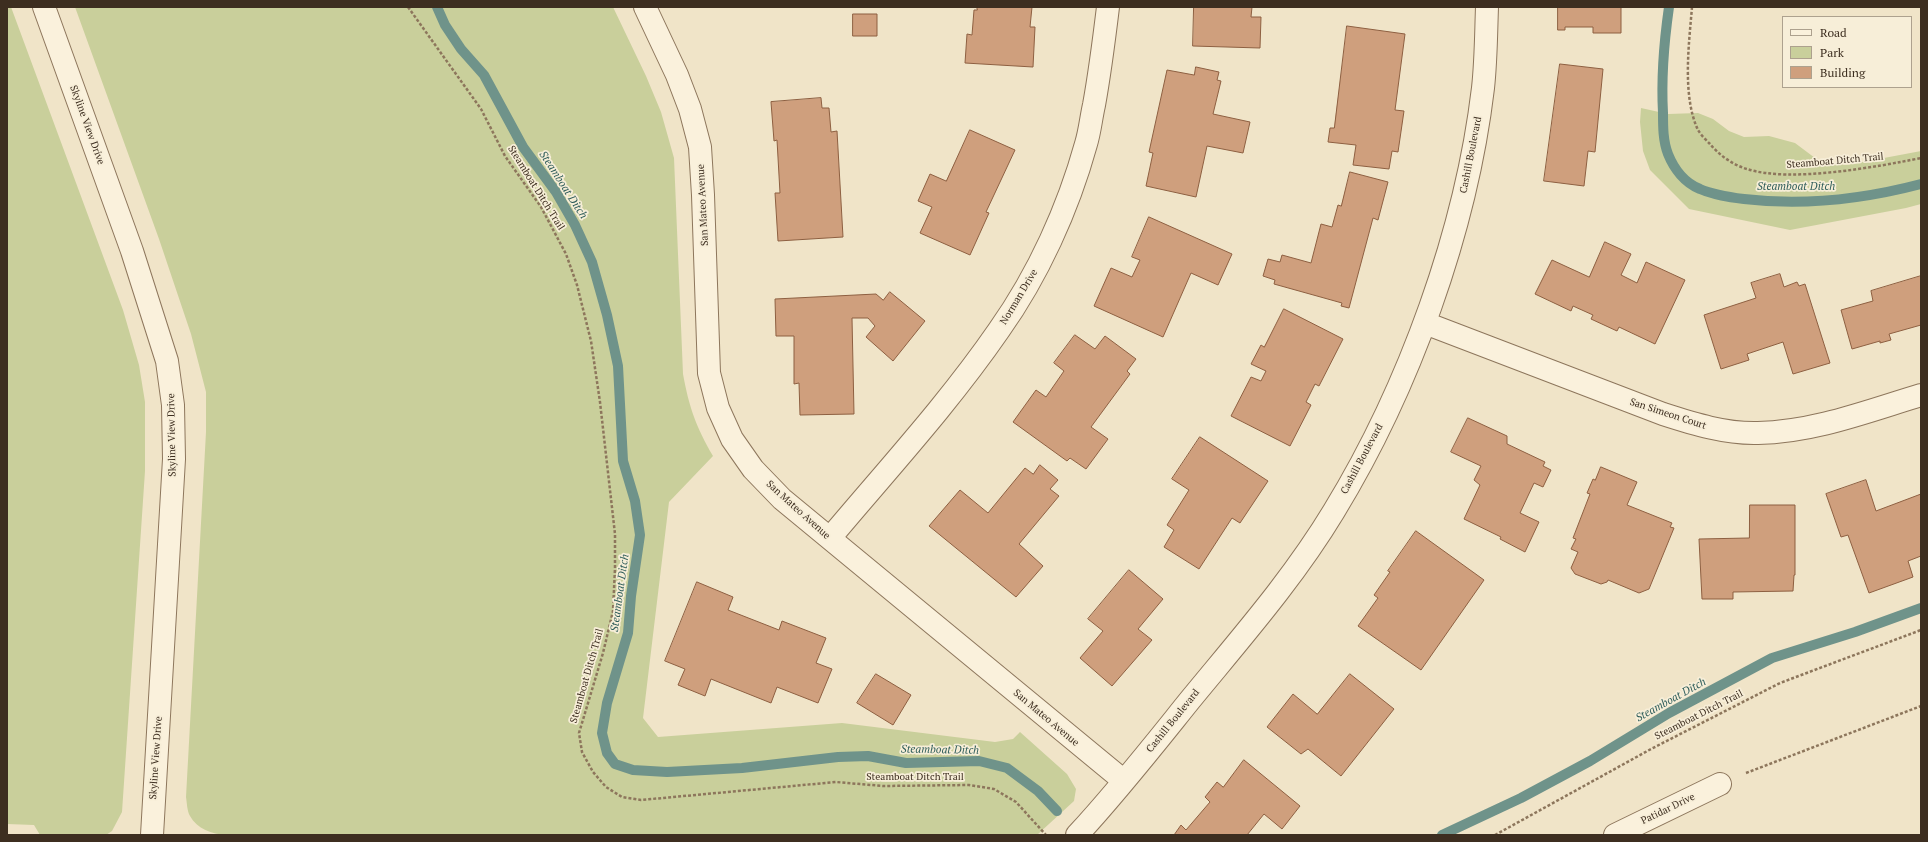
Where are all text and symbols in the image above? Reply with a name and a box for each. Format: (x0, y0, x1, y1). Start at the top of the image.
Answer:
legend (1782, 16, 1912, 88)
text: Road (1820, 25, 1847, 40)
text: Park (1820, 45, 1844, 60)
text: Building (1820, 65, 1865, 80)
street label: Skyline View Drive (67, 84, 107, 166)
street label: Cashill Boulevard (1458, 116, 1484, 194)
street label: Steamboat Ditch Trail (505, 143, 567, 233)
water label: Steamboat Ditch (536, 149, 590, 221)
street label: Steamboat Ditch Trail (1786, 151, 1884, 171)
street label: San Mateo Avenue (695, 164, 711, 246)
water label: Steamboat Ditch (1757, 180, 1835, 194)
street label: Norman Drive (998, 267, 1040, 327)
street label: Skyline View Drive (165, 393, 179, 477)
street label: San Simeon Court (1628, 396, 1708, 432)
street label: Cashill Boulevard (1338, 422, 1386, 496)
street label: San Mateo Avenue (764, 478, 832, 542)
water label: Steamboat Ditch (608, 553, 632, 633)
street label: Steamboat Ditch Trail (568, 627, 606, 725)
water label: Steamboat Ditch (1634, 675, 1708, 725)
street label: San Mateo Avenue (1011, 687, 1081, 749)
street label: Cashill Boulevard (1144, 687, 1202, 755)
street label: Steamboat Ditch Trail (1653, 688, 1745, 742)
street label: Skyline View Drive (147, 716, 165, 800)
water label: Steamboat Ditch (901, 743, 979, 757)
street label: Steamboat Ditch Trail (866, 771, 964, 783)
street label: Patidar Drive (1639, 791, 1697, 827)

